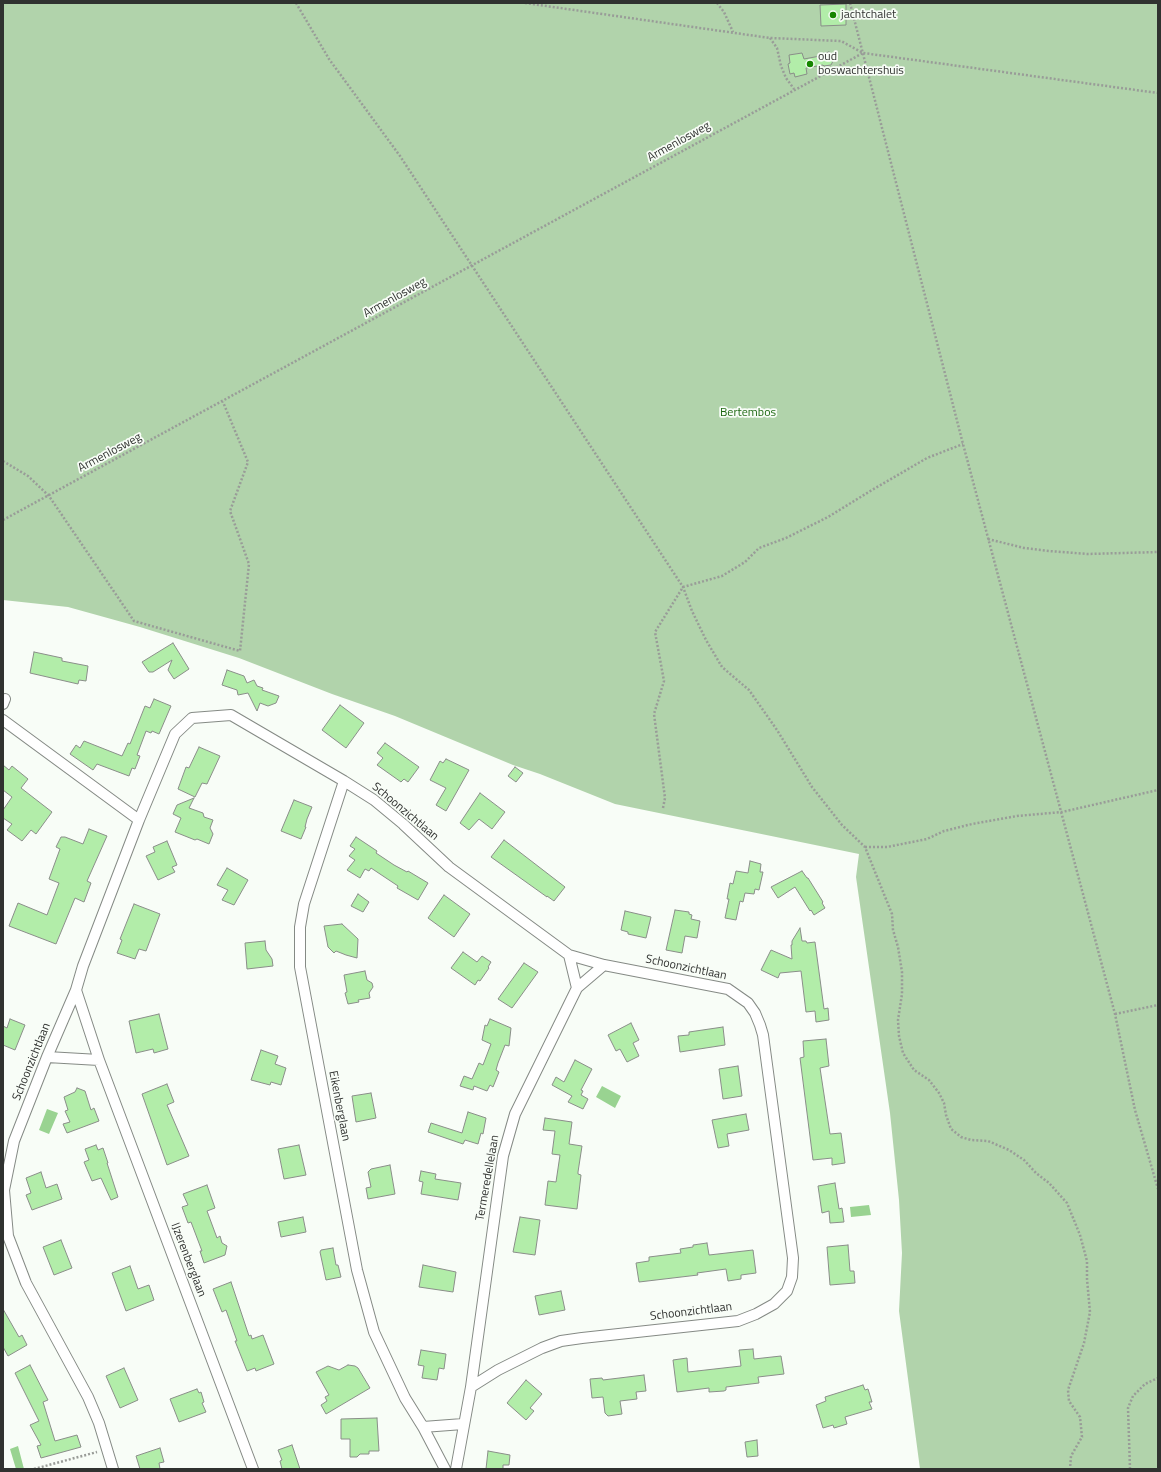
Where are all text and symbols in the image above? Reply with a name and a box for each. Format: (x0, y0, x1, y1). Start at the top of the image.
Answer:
place label: jachtchalet (841, 8, 896, 22)
marker: jachtchalet (828, 10, 838, 20)
place label: oud boswachtershuis (818, 50, 904, 78)
marker: oud boswachtershuis (805, 59, 815, 69)
street label: Armenlosweg (645, 119, 713, 165)
street label: Armenlosweg (361, 275, 429, 321)
park label: Bertembos (720, 406, 776, 420)
street label: Armenlosweg (76, 430, 144, 476)
street label: Schoonzichtlaan (369, 780, 441, 844)
street label: Schoonzichtlaan (644, 952, 728, 984)
street label: Schoonzichtlaan (10, 1021, 54, 1103)
street label: Eikenberglaan (325, 1070, 353, 1142)
street label: Termeredellelaan (473, 1134, 503, 1222)
street label: IJzerenberglaan (167, 1221, 209, 1299)
street label: Schoonzichtlaan (649, 1300, 733, 1324)

